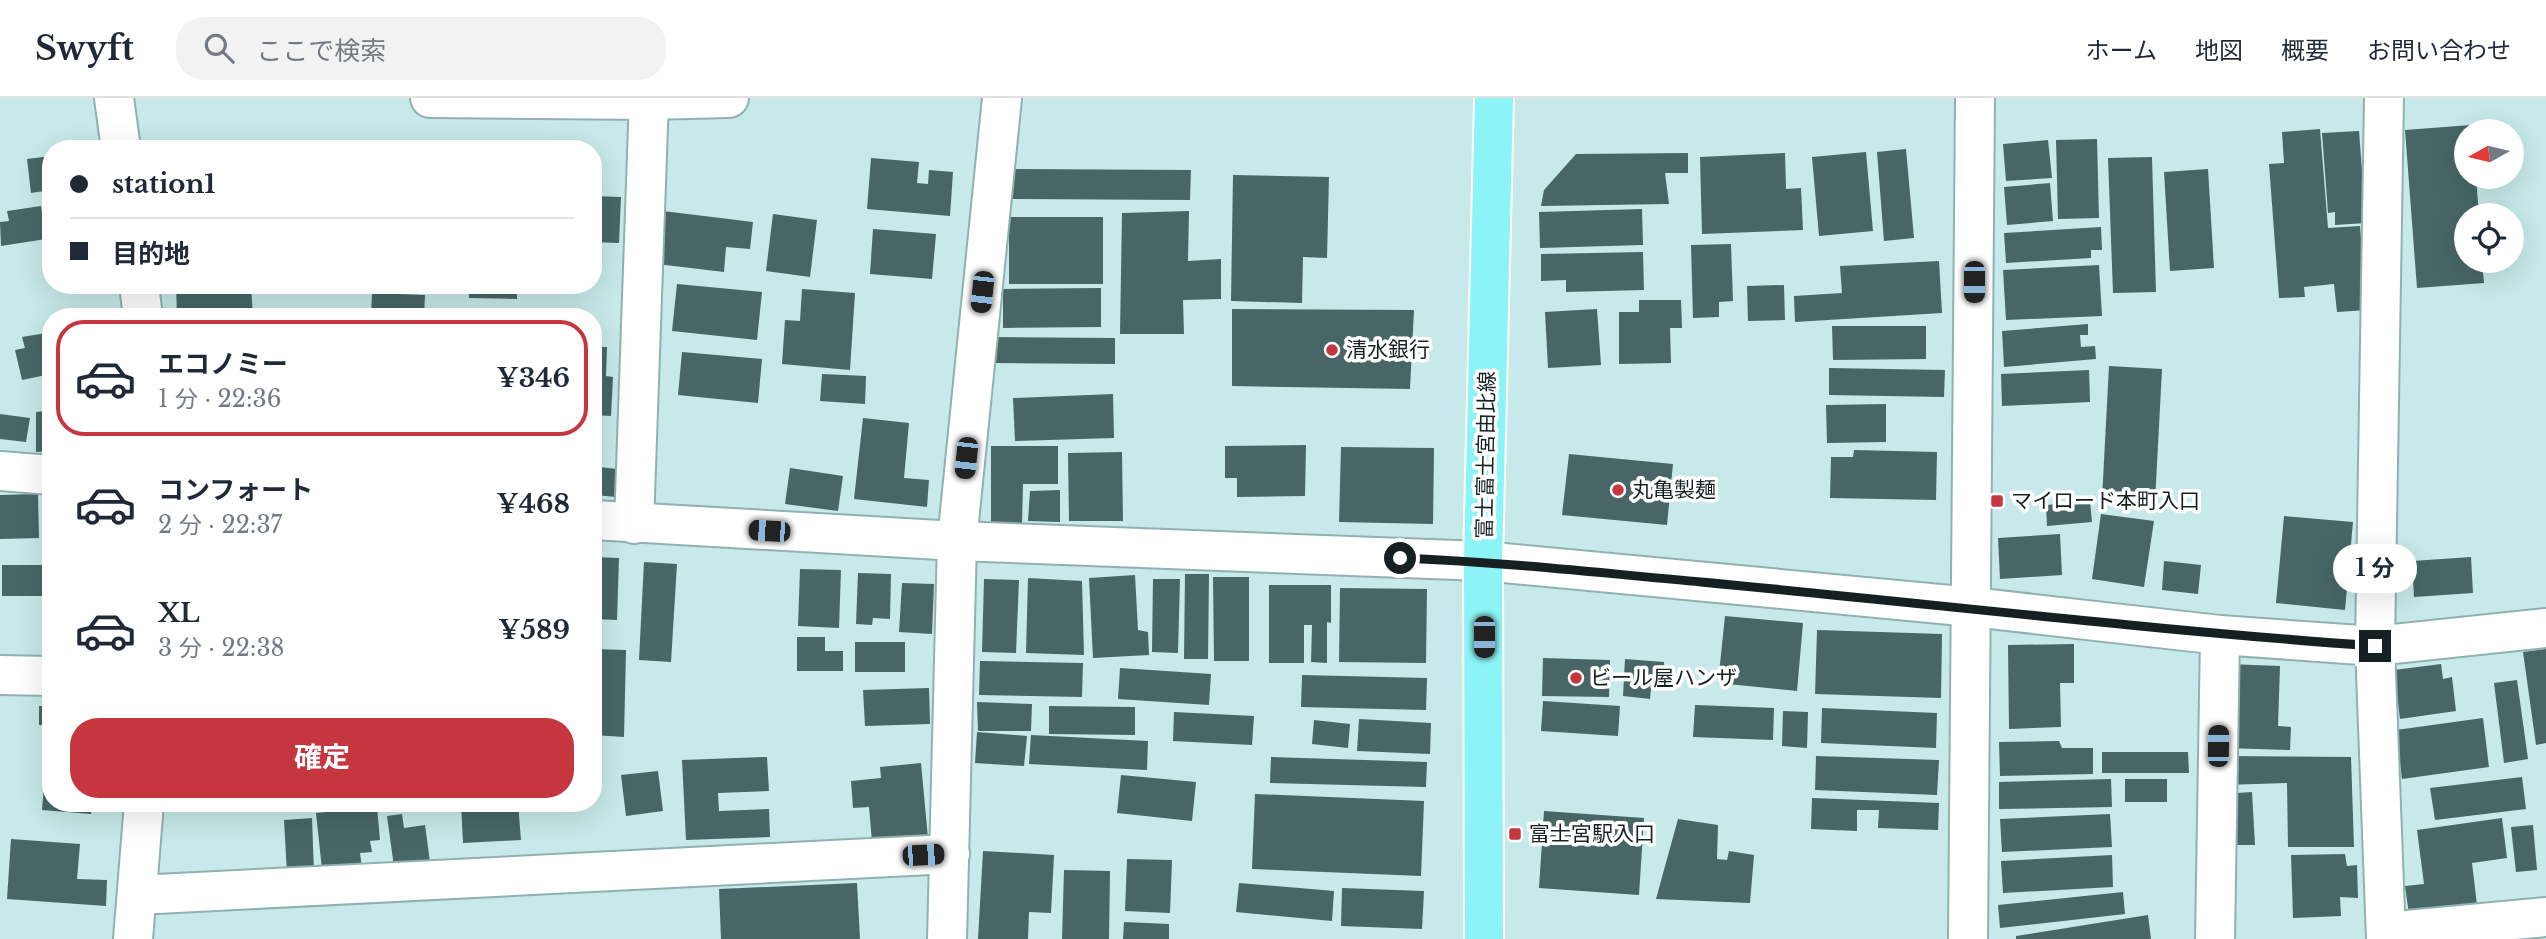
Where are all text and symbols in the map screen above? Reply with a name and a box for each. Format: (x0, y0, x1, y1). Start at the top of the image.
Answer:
search box (176, 17, 666, 80)
text: Swyft (35, 28, 134, 69)
icon: search (200, 29, 238, 67)
text: ここで検索 (256, 35, 386, 67)
text: ホーム (2086, 36, 2157, 65)
text: 地図 (2195, 36, 2243, 65)
text: 概要 (2281, 36, 2329, 65)
text: お問い合わせ (2367, 36, 2511, 65)
north arrow (2454, 119, 2524, 189)
map controls (2454, 119, 2524, 273)
text: station1 (112, 168, 216, 200)
button: locate (2454, 203, 2524, 273)
text: 目的地 (112, 238, 190, 270)
car (1964, 261, 1985, 303)
car (970, 270, 995, 314)
place label: 清水銀行 (1346, 337, 1430, 363)
marker: 清水銀行 (1324, 342, 1340, 358)
icon: car (74, 347, 137, 410)
text: エコノミー (158, 348, 288, 380)
text: ¥346 (497, 362, 570, 394)
street label: 富士富士宮由比線 (1472, 371, 1500, 539)
text: 1 分 · 22:36 (158, 385, 281, 413)
car (954, 436, 979, 480)
icon: car (74, 473, 137, 536)
text: コンフォート (158, 474, 313, 506)
place label: 丸亀製麺 (1632, 477, 1716, 503)
marker: 丸亀製麺 (1610, 482, 1626, 498)
text: ¥468 (497, 488, 570, 520)
place label: マイロード本町入口 (2011, 488, 2200, 514)
marker: マイロード本町入口 (1989, 493, 2005, 509)
text: 2 分 · 22:37 (158, 511, 282, 539)
car (748, 519, 791, 543)
route start (1384, 542, 1416, 574)
callout: 1 分 (2333, 545, 2417, 594)
text: 1 分 (2355, 554, 2395, 582)
text: XL (158, 597, 200, 629)
icon: car (74, 599, 137, 662)
text: ¥589 (498, 614, 570, 646)
car (1474, 616, 1495, 658)
route end (2359, 630, 2391, 662)
text: 3 分 · 22:38 (158, 634, 285, 662)
place label: ビール屋ハンザ (1590, 665, 1737, 691)
marker: ビール屋ハンザ (1568, 670, 1584, 686)
button: 確定 (70, 718, 574, 798)
car (2208, 725, 2229, 767)
place label: 富士宮駅入口 (1529, 821, 1655, 847)
marker: 富士宮駅入口 (1507, 826, 1523, 842)
car (902, 843, 945, 867)

